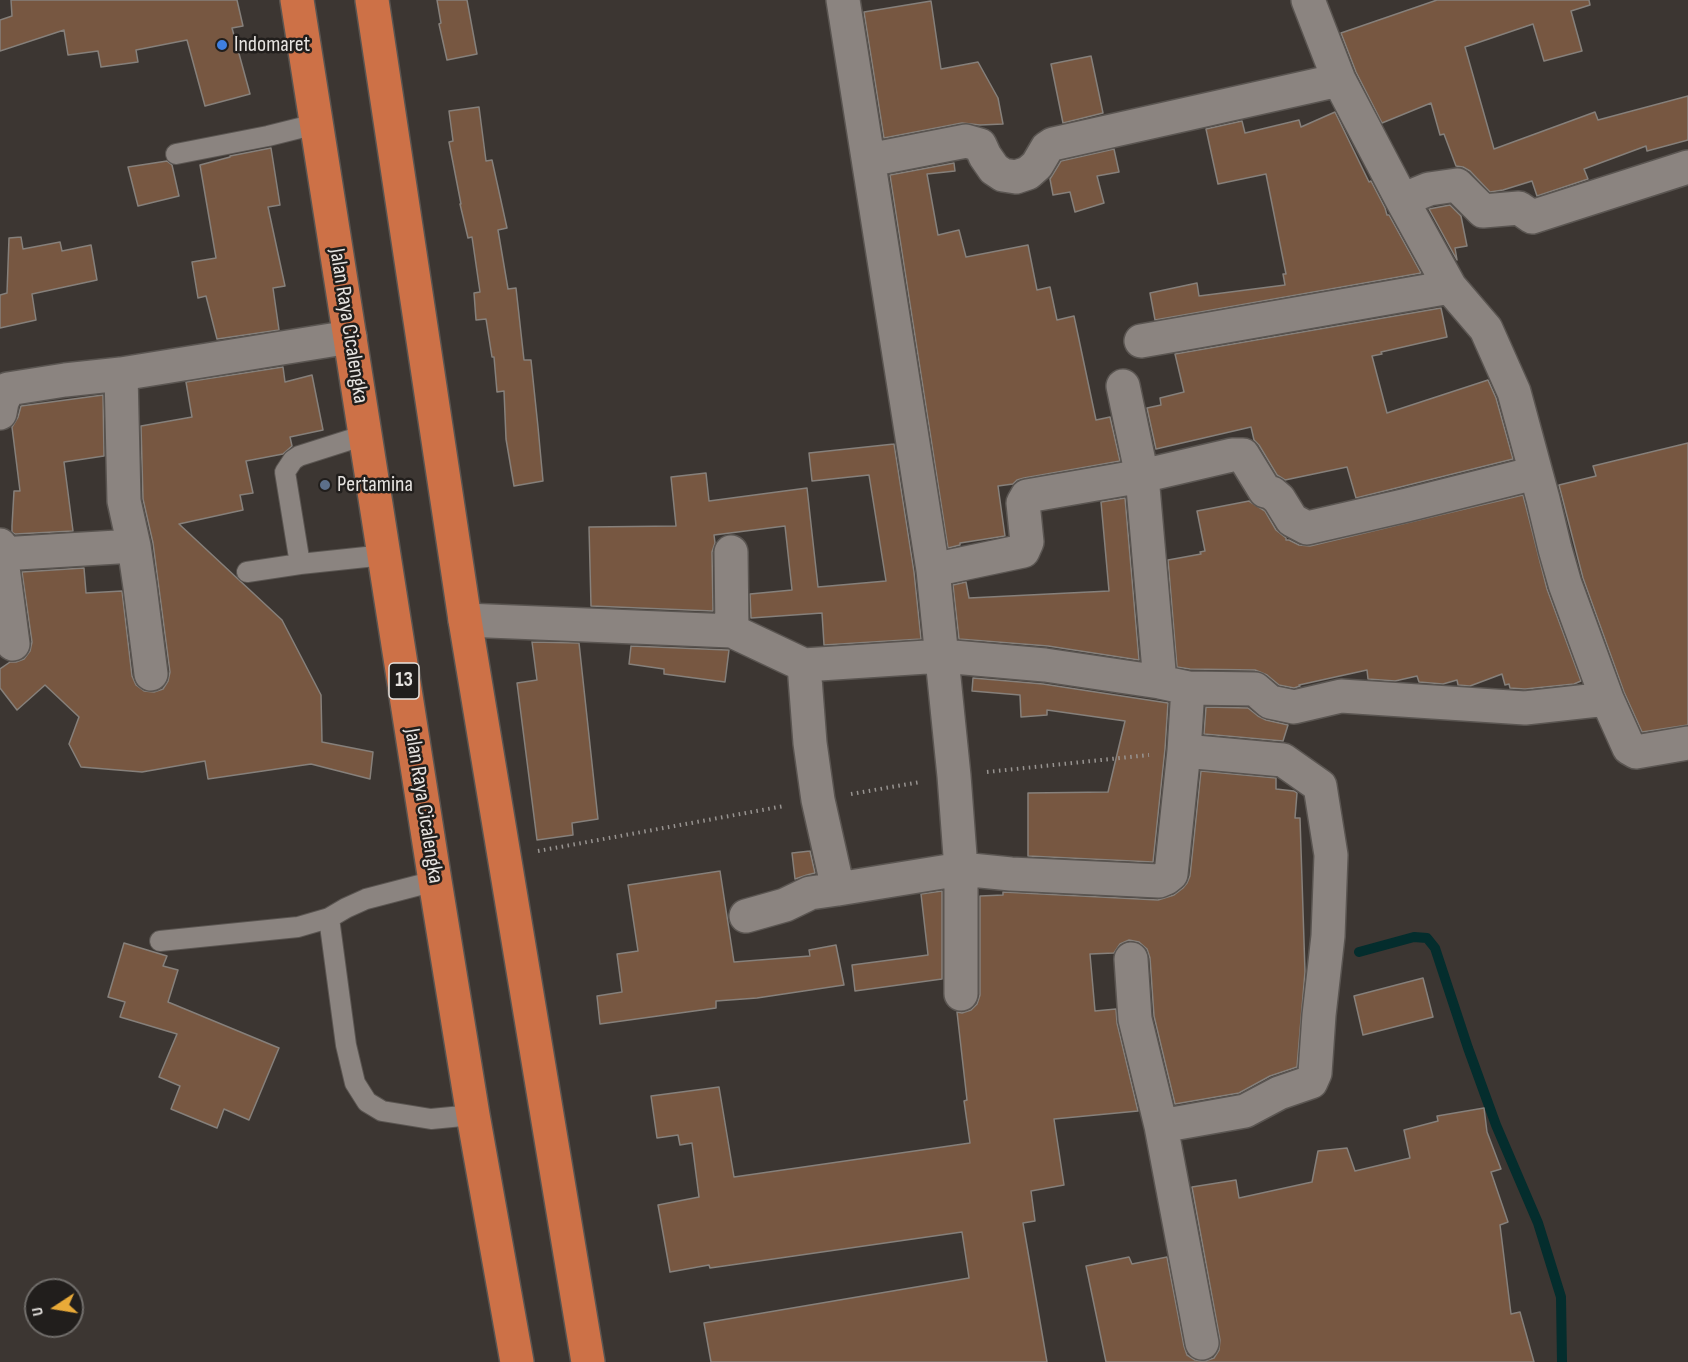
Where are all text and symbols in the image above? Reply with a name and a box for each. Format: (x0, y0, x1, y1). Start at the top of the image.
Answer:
place label: Indomaret (234, 32, 310, 58)
marker: Indomaret (215, 38, 229, 52)
street label: Jalan Raya Cicalengka (323, 247, 373, 405)
place label: Pertamina (337, 472, 413, 498)
marker: Pertamina (318, 478, 332, 492)
road number: 13 (389, 663, 419, 699)
street label: Jalan Raya Cicalengka (398, 727, 448, 885)
north arrow (24, 1278, 84, 1338)
text: U (28, 1305, 48, 1317)

